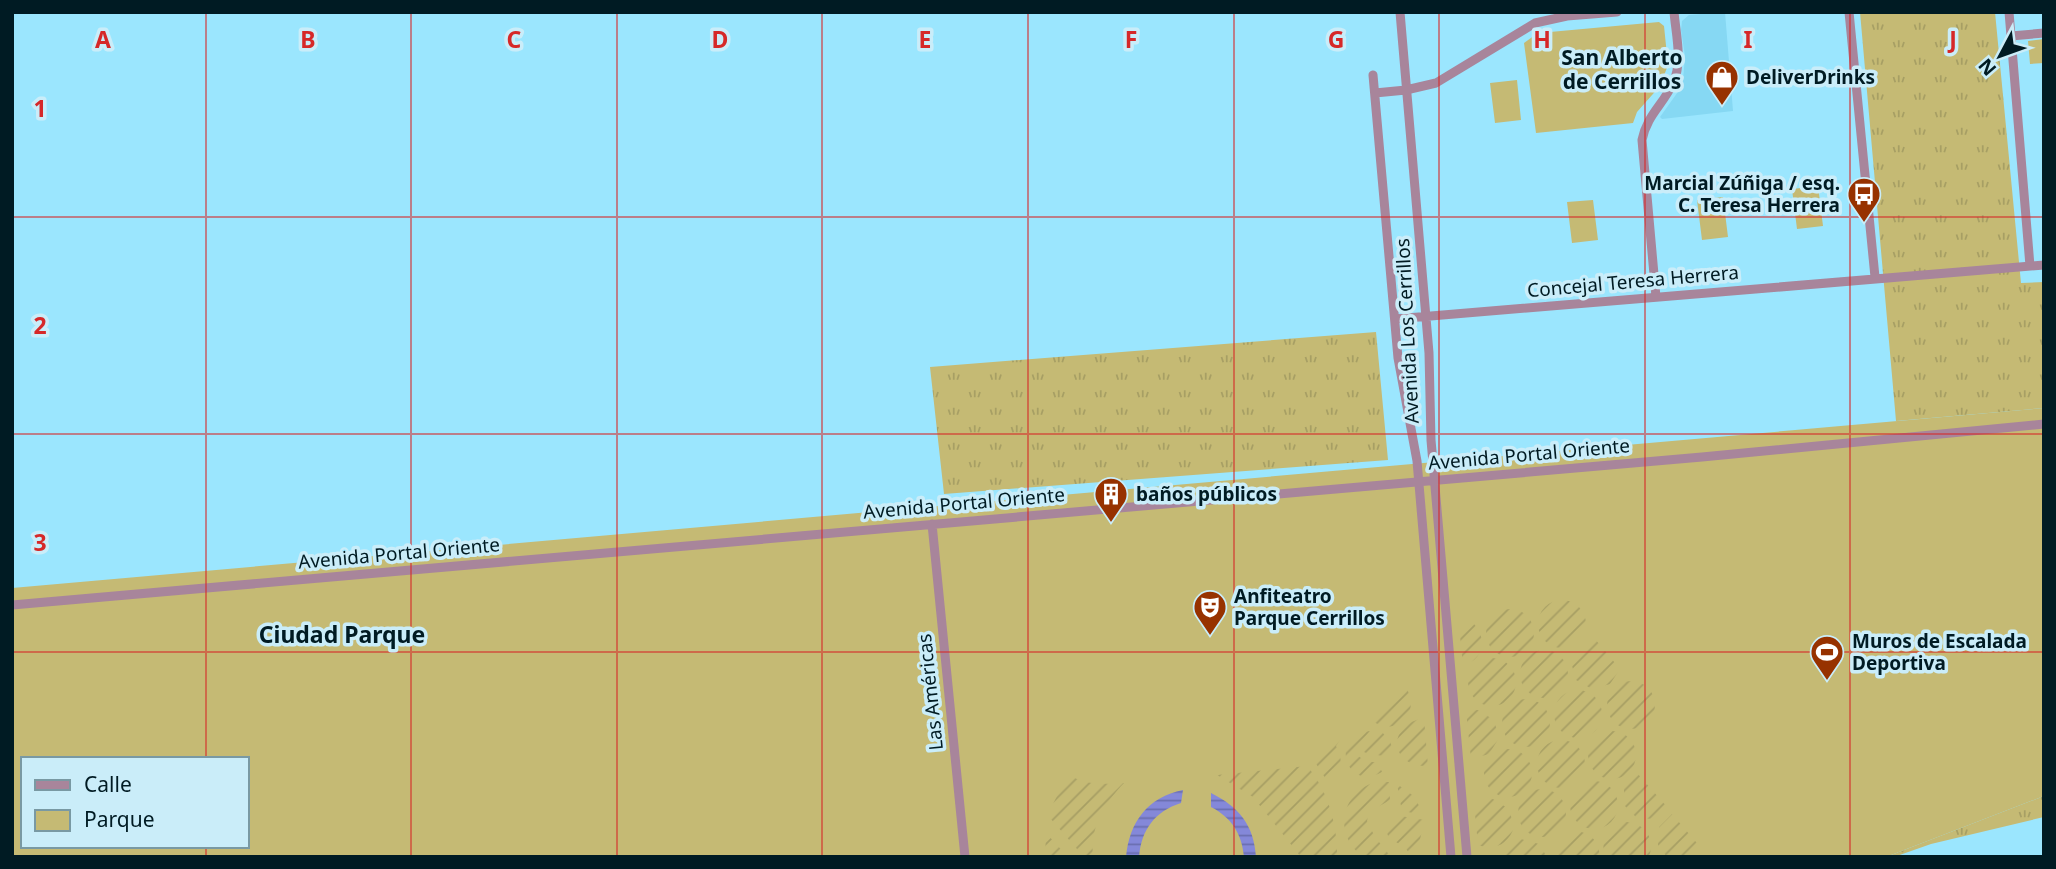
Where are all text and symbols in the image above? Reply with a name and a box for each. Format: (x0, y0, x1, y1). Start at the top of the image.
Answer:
north arrow (1965, 21, 2035, 91)
text: A (95, 23, 111, 55)
text: B (300, 23, 316, 55)
text: C (507, 23, 522, 55)
text: D (712, 23, 728, 55)
text: E (919, 23, 931, 55)
text: F (1125, 23, 1137, 55)
text: G (1328, 23, 1344, 55)
text: H (1533, 23, 1551, 55)
text: I (1744, 23, 1753, 55)
text: J (1947, 23, 1957, 55)
district label: San Alberto de Cerrillos (1561, 43, 1683, 95)
text: N (1972, 53, 2002, 82)
shop icon: DeliverDrinks (1703, 58, 1741, 107)
place label: DeliverDrinks (1746, 64, 1875, 90)
text: 1 (33, 92, 47, 124)
place label: Marcial Zúñiga / esq. C. Teresa Herrera (1644, 170, 1840, 218)
bus stop icon: Marcial Zúñiga / esq. C. Teresa Herrera (1845, 175, 1883, 224)
street label: Avenida Los Cerrillos (1389, 238, 1425, 424)
street label: Concejal Teresa Herrera (1526, 259, 1740, 303)
text: 2 (33, 309, 47, 341)
street label: Avenida Portal Oriente (1427, 432, 1631, 476)
building icon: baños públicos (1092, 475, 1130, 524)
street label: Avenida Portal Oriente (862, 481, 1066, 525)
place label: baños públicos (1136, 481, 1277, 507)
text: 3 (33, 526, 47, 558)
street label: Avenida Portal Oriente (297, 531, 501, 575)
place label: Anfiteatro Parque Cerrillos (1234, 583, 1385, 631)
theatre icon: Anfiteatro Parque Cerrillos (1191, 588, 1229, 637)
district label: Ciudad Parque (259, 618, 425, 650)
place label: Muros de Escalada Deportiva (1852, 628, 2027, 676)
street label: Las Américas (911, 633, 949, 751)
sports icon: Muros de Escalada Deportiva (1808, 633, 1846, 682)
legend (21, 757, 248, 848)
text: Calle (84, 770, 132, 798)
text: Parque (84, 805, 154, 833)

